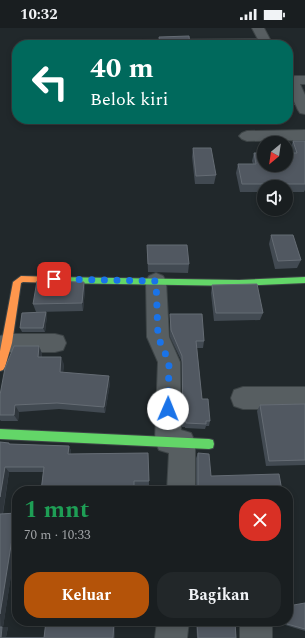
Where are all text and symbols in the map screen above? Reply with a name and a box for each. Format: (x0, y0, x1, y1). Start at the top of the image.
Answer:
text: 10:32 (20, 3, 58, 26)
text: 40 m (90, 47, 154, 90)
icon: left (24, 56, 76, 108)
text: Belok kiri (90, 86, 168, 113)
north arrow (257, 136, 293, 172)
map controls (257, 136, 293, 216)
button: sound (257, 180, 293, 216)
pin (37, 262, 71, 296)
icon: arrive (43, 268, 65, 290)
position arrow (147, 388, 189, 430)
text: 1 mnt (24, 492, 89, 528)
button: close (239, 499, 281, 541)
text: 70 m · 10:33 (24, 525, 90, 545)
button: Keluar (24, 572, 149, 618)
button: Bagikan (157, 572, 281, 618)

